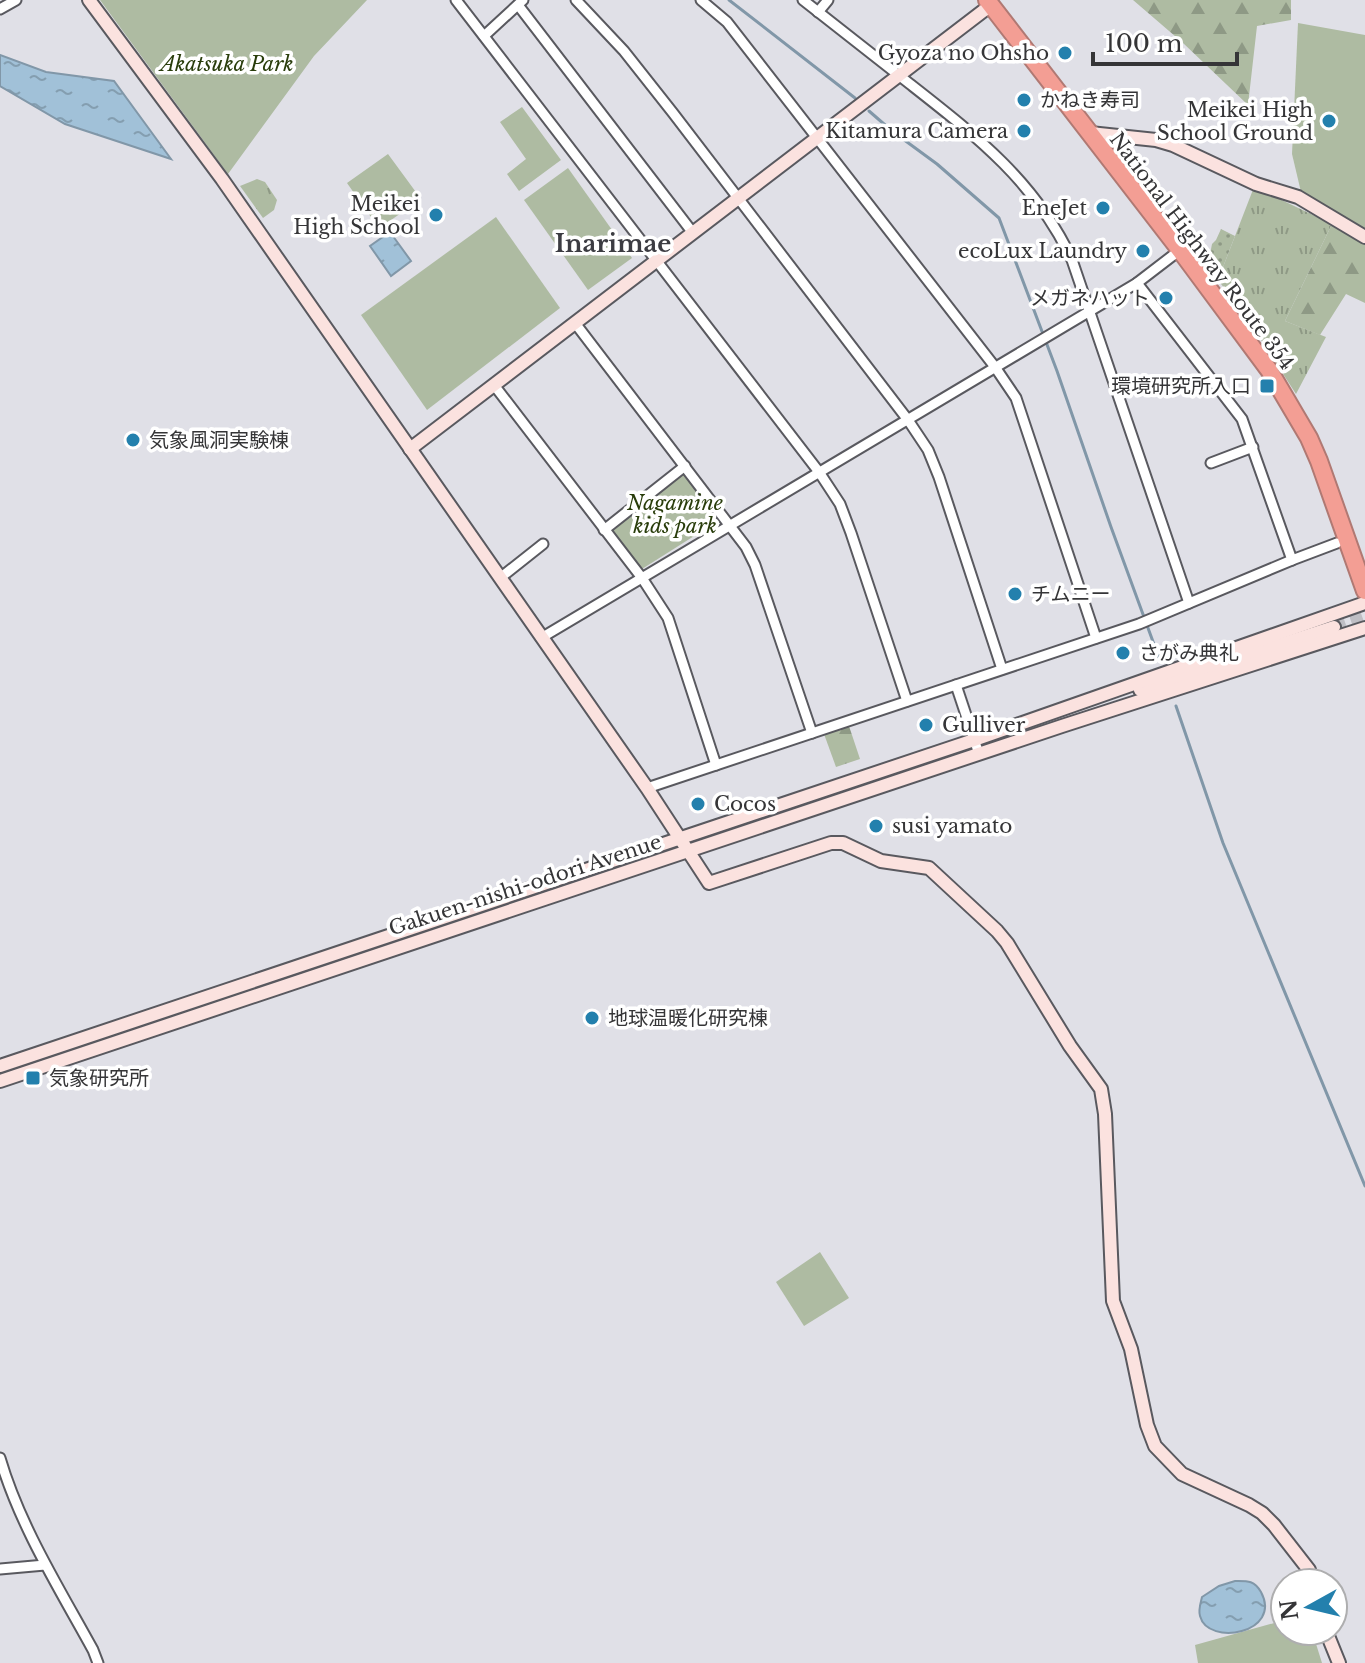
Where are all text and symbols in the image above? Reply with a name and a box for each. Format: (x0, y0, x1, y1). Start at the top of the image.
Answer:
scale bar (1093, 16, 1237, 66)
text: 100 m (1105, 29, 1183, 58)
place label: Gyoza no Ohsho (878, 41, 1049, 65)
marker: Gyoza no Ohsho (1056, 44, 1074, 62)
park label: Akatsuka Park (157, 52, 294, 76)
place label: かねき寿司 (1040, 88, 1140, 112)
marker: かねき寿司 (1015, 91, 1033, 109)
place label: Meikei High School Ground (1157, 98, 1313, 145)
marker: Meikei High School Ground (1320, 112, 1338, 130)
place label: Kitamura Camera (825, 119, 1009, 143)
marker: Kitamura Camera (1015, 122, 1033, 140)
street label: National Highway Route 354 (1105, 127, 1299, 375)
place label: Meikei High School (293, 192, 420, 239)
place label: EneJet (1021, 196, 1087, 220)
marker: EneJet (1094, 199, 1112, 217)
marker: Meikei High School (427, 206, 445, 224)
district label: Inarimae (555, 229, 671, 258)
place label: ecoLux Laundry (958, 239, 1127, 263)
marker: ecoLux Laundry (1134, 242, 1152, 260)
place label: メガネハット (1030, 286, 1150, 310)
marker: メガネハット (1157, 289, 1175, 307)
place label: 環境研究所入口 (1111, 374, 1251, 398)
marker: 環境研究所入口 (1258, 377, 1276, 395)
place label: 気象風洞実験棟 (149, 428, 289, 452)
marker: 気象風洞実験棟 (124, 431, 142, 449)
park label: Nagamine kids park (626, 491, 723, 538)
place label: チムニー (1031, 582, 1111, 606)
marker: チムニー (1006, 585, 1024, 603)
place label: さがみ典礼 (1139, 641, 1239, 665)
marker: さがみ典礼 (1114, 644, 1132, 662)
place label: Gulliver (942, 713, 1026, 737)
marker: Gulliver (917, 716, 935, 734)
place label: Cocos (714, 792, 776, 816)
marker: Cocos (689, 795, 707, 813)
place label: susi yamato (892, 814, 1012, 838)
marker: susi yamato (867, 817, 885, 835)
street label: Gakuen-nishi-odori Avenue (386, 829, 664, 941)
place label: 地球温暖化研究棟 (608, 1006, 768, 1030)
marker: 地球温暖化研究棟 (583, 1009, 601, 1027)
place label: 気象研究所 (49, 1066, 149, 1090)
marker: 気象研究所 (24, 1069, 42, 1087)
north arrow (1269, 1567, 1349, 1647)
text: N (1275, 1597, 1304, 1622)

